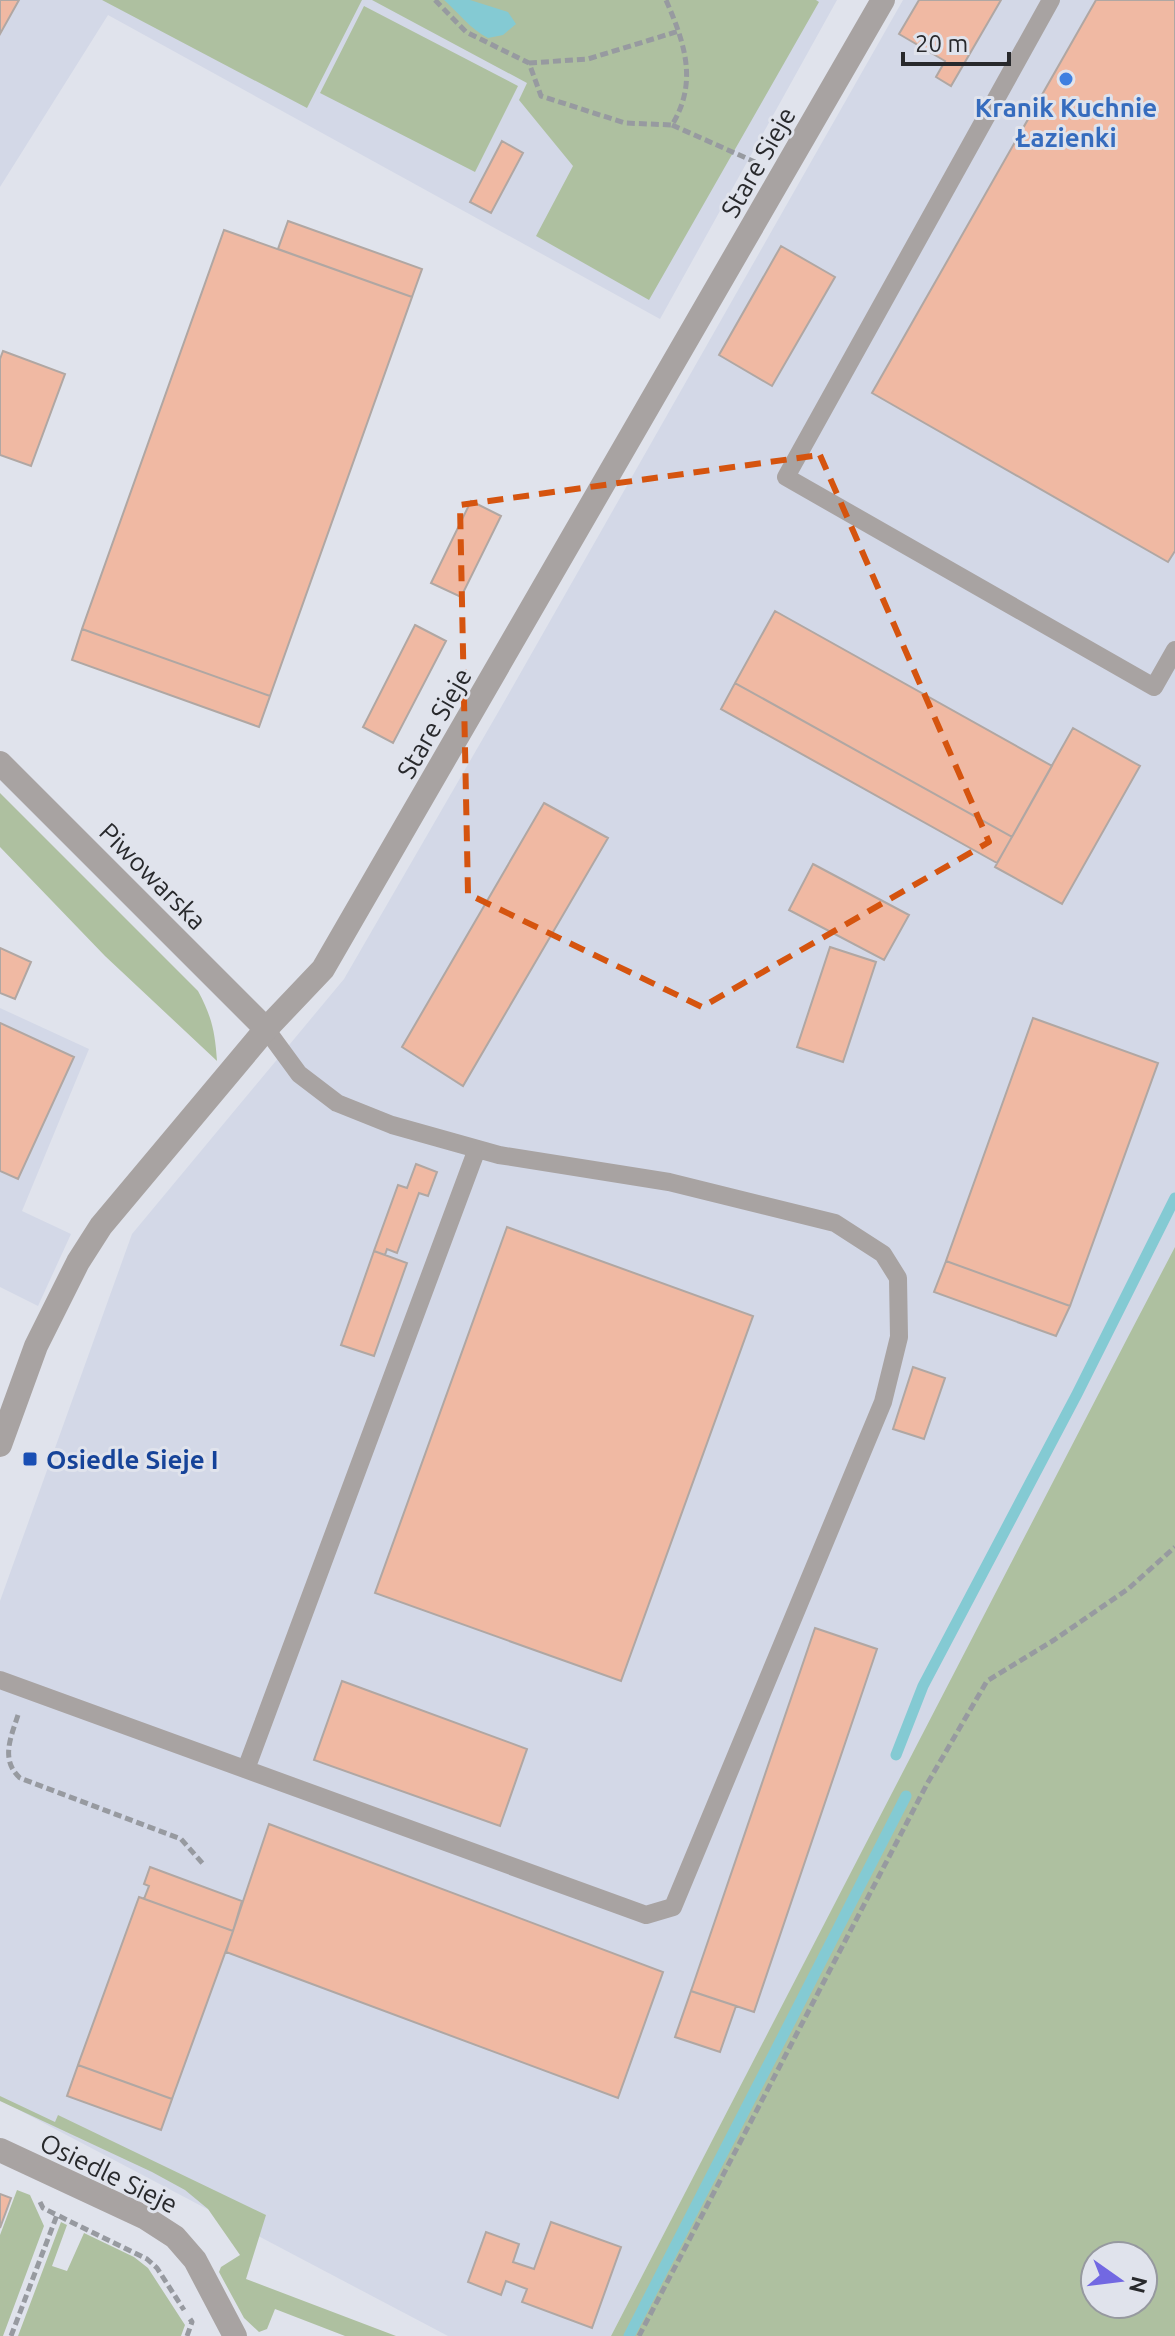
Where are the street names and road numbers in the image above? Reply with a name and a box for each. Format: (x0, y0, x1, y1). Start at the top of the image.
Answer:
street label: Stare Sieje (715, 102, 801, 222)
street label: Stare Sieje (391, 663, 477, 783)
street label: Piwowarska (94, 817, 212, 935)
street label: Osiedle Sieje (35, 2127, 183, 2219)

